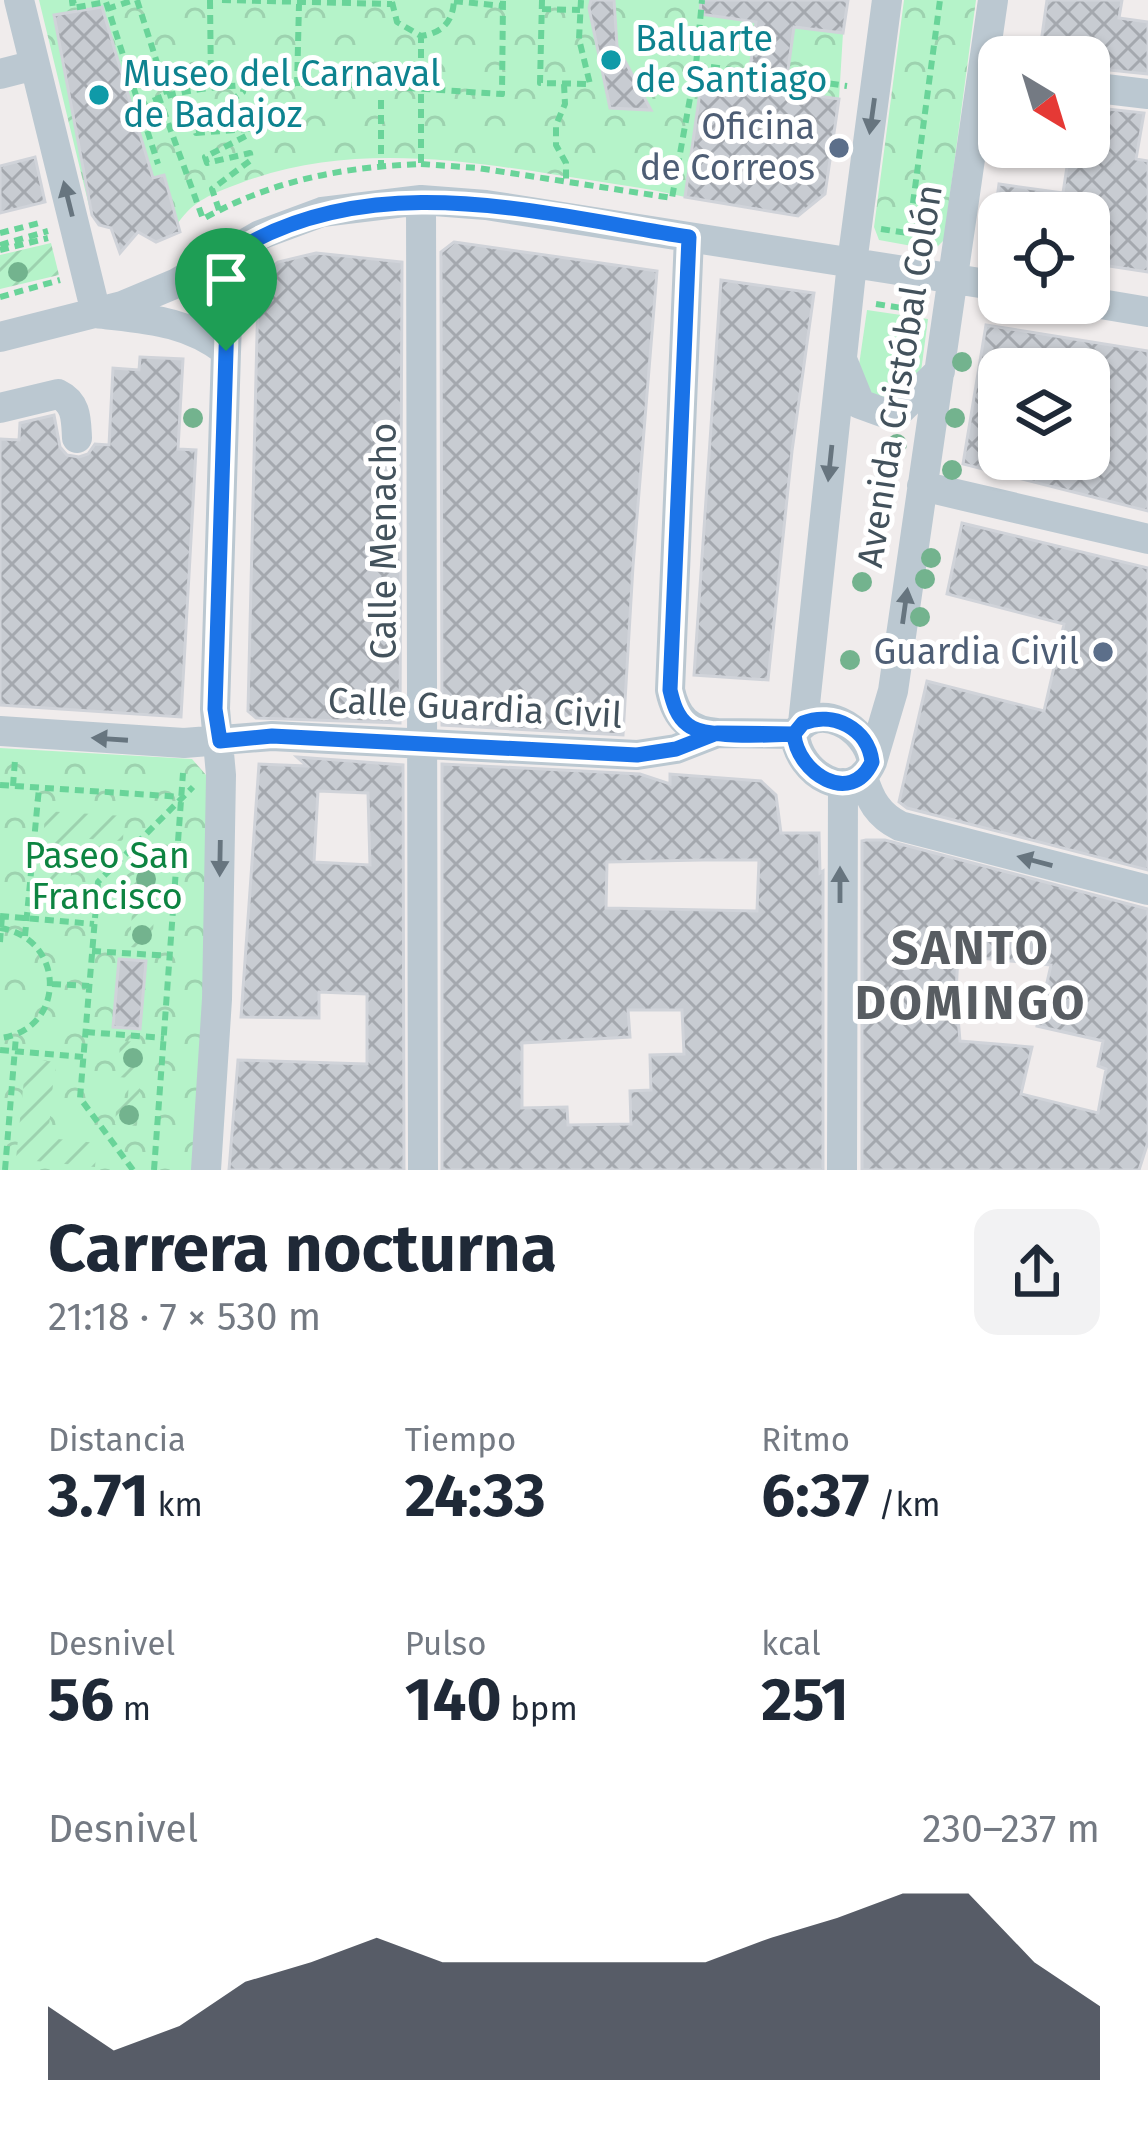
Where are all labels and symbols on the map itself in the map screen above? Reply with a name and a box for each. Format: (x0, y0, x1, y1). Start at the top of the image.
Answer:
place label: Baluarte de Santiago (635, 17, 828, 102)
north arrow (978, 36, 1110, 168)
marker: Baluarte de Santiago (598, 47, 624, 73)
place label: Museo del Carnaval de Badajoz (123, 52, 441, 137)
marker: Museo del Carnaval de Badajoz (86, 82, 112, 108)
one-way arrow (862, 98, 881, 135)
place label: Oficina de Correos (640, 105, 815, 190)
marker: Oficina de Correos (826, 135, 852, 161)
one-way arrow (58, 181, 77, 218)
street label: Avenida Cristóbal Colón (848, 181, 952, 571)
pin (175, 228, 277, 351)
street label: Calle Menacho (362, 423, 406, 659)
one-way arrow (821, 445, 840, 482)
one-way arrow (896, 587, 915, 625)
place label: Guardia Civil (873, 630, 1079, 674)
marker: Guardia Civil (1090, 639, 1116, 665)
street label: Calle Guardia Civil (327, 678, 623, 738)
one-way arrow (91, 729, 128, 748)
park label: Paseo San Francisco (24, 834, 190, 919)
one-way arrow (210, 840, 229, 878)
one-way arrow (1016, 851, 1053, 870)
one-way arrow (830, 865, 850, 903)
district label: SANTO DOMINGO (855, 919, 1087, 1032)

